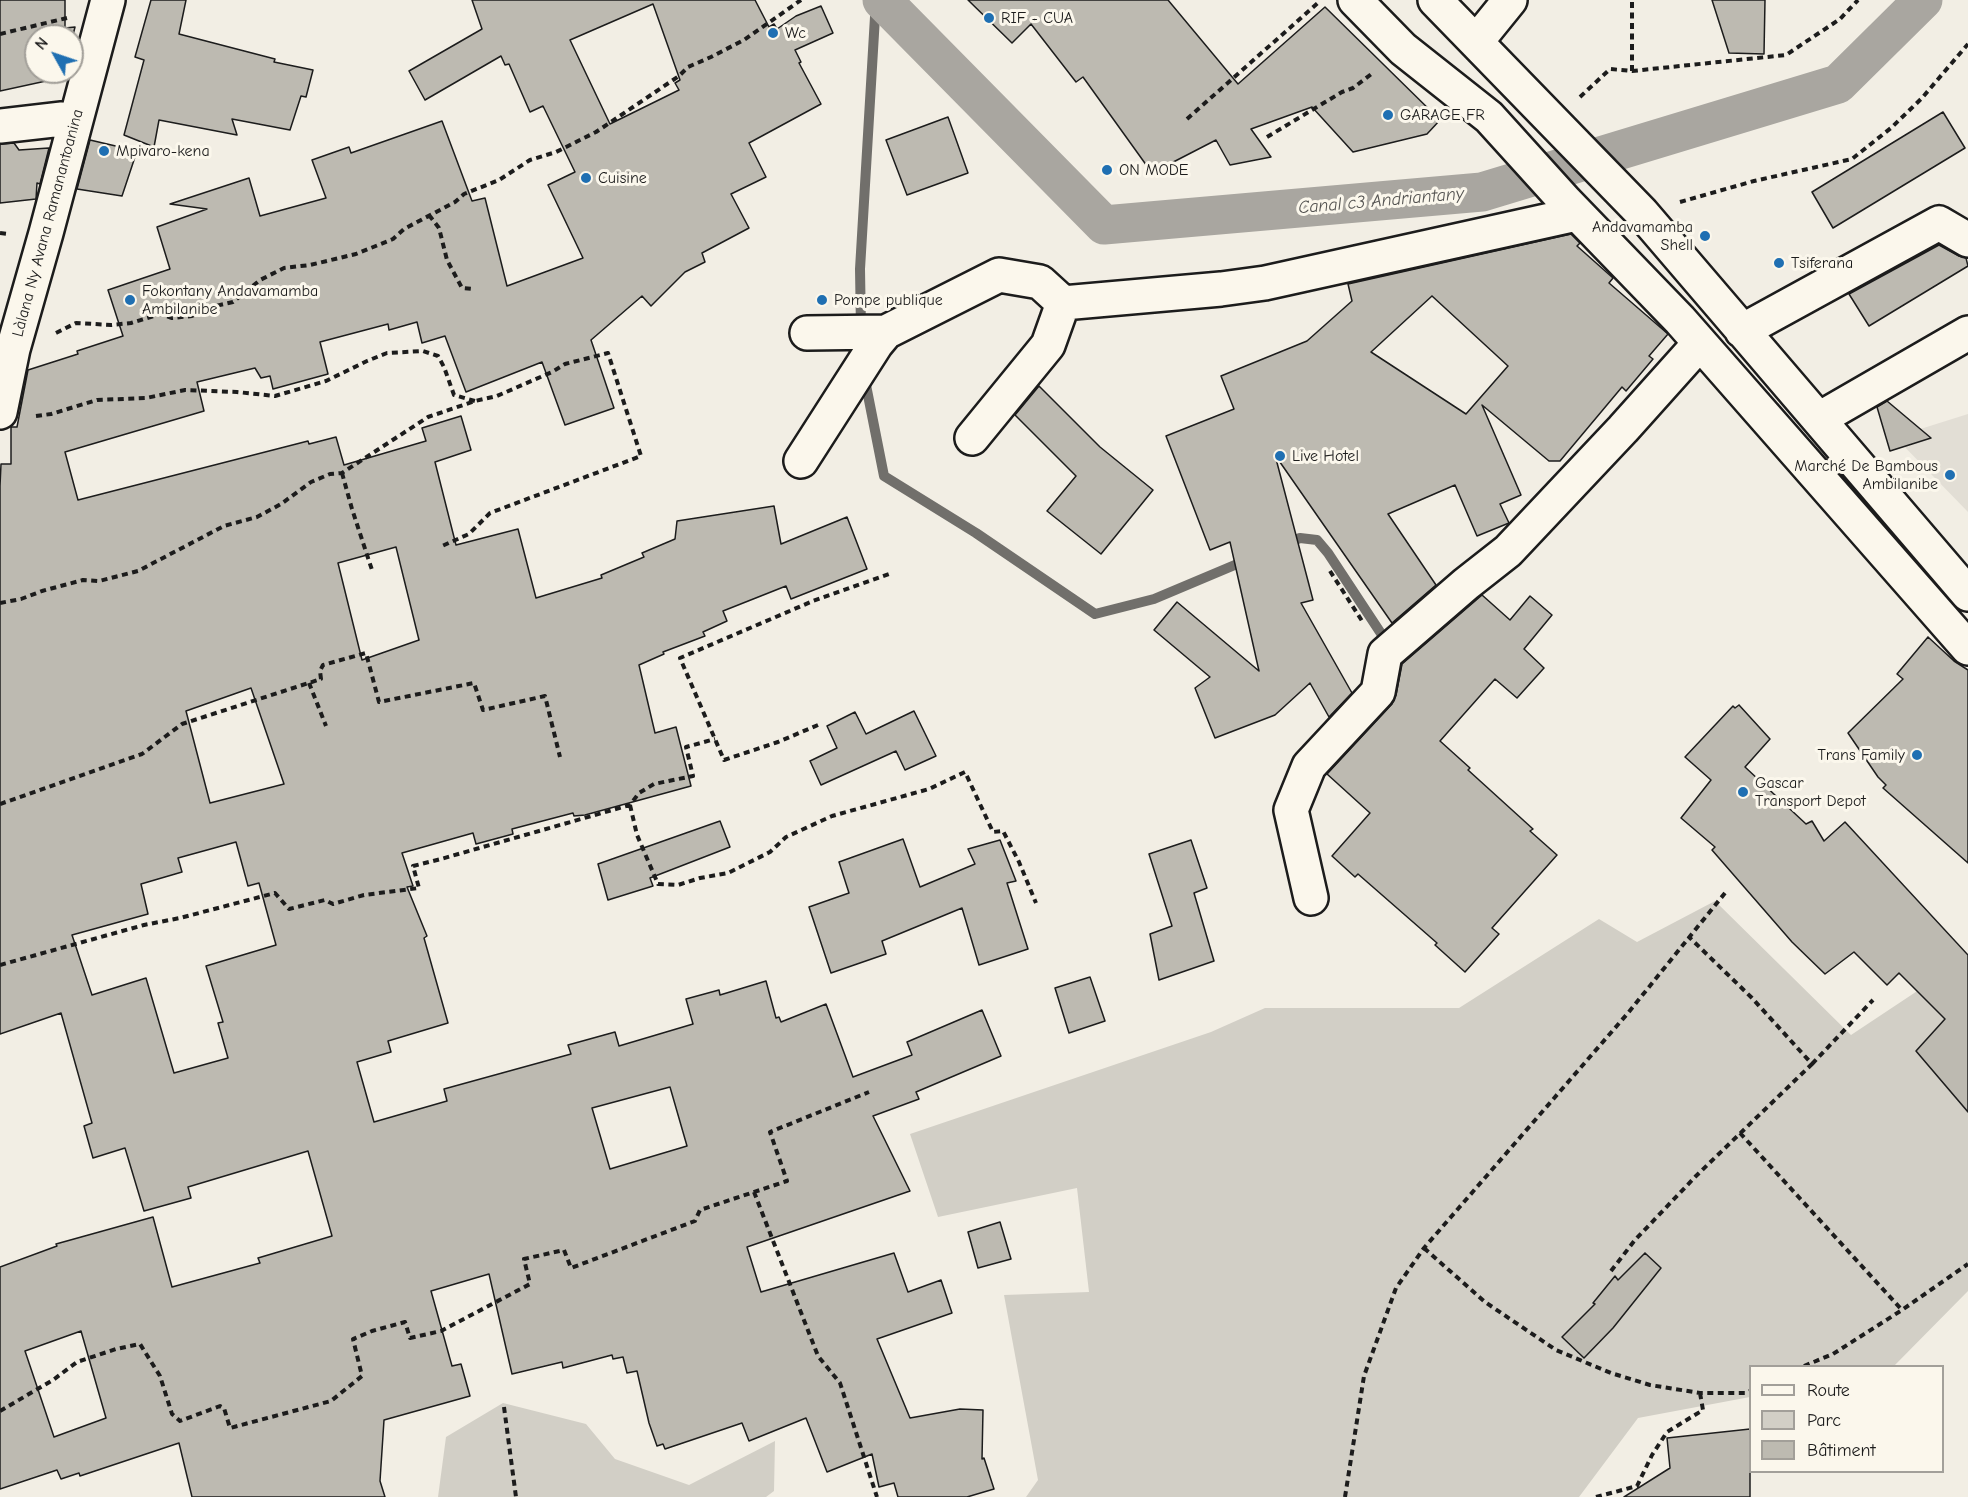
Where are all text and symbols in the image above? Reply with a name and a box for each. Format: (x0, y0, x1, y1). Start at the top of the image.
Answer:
place label: RIF - CUA (1001, 8, 1073, 28)
marker: RIF - CUA (982, 11, 996, 25)
place label: Wc (785, 23, 806, 43)
north arrow (24, 24, 84, 84)
marker: Wc (766, 26, 780, 40)
text: N (31, 34, 52, 53)
place label: GARAGE FR (1400, 105, 1485, 125)
street label: Làlana Ny Avana Ramanantoanina (8, 107, 88, 339)
marker: GARAGE FR (1381, 108, 1395, 122)
place label: Mpivaro-kena (116, 141, 210, 161)
marker: Mpivaro-kena (97, 144, 111, 158)
place label: ON MODE (1119, 160, 1189, 180)
marker: ON MODE (1100, 163, 1114, 177)
place label: Cuisine (598, 168, 647, 188)
marker: Cuisine (579, 171, 593, 185)
water label: Canal c3 Andriantany (1297, 183, 1465, 219)
place label: Andavamamba Shell (1592, 217, 1693, 255)
marker: Andavamamba Shell (1698, 229, 1712, 243)
place label: Tsiferana (1791, 253, 1853, 273)
marker: Tsiferana (1772, 256, 1786, 270)
place label: Fokontany Andavamamba Ambilanibe (142, 281, 318, 319)
place label: Pompe publique (834, 290, 943, 310)
marker: Fokontany Andavamamba Ambilanibe (123, 293, 137, 307)
marker: Pompe publique (815, 293, 829, 307)
place label: Live Hotel (1292, 446, 1359, 466)
marker: Live Hotel (1273, 449, 1287, 463)
place label: Marché De Bambous Ambilanibe (1794, 456, 1938, 494)
marker: Marché De Bambous Ambilanibe (1943, 468, 1957, 482)
place label: Trans Family (1817, 745, 1905, 765)
marker: Trans Family (1910, 748, 1924, 762)
place label: Gascar Transport Depot (1755, 773, 1866, 811)
marker: Gascar Transport Depot (1736, 785, 1750, 799)
legend (1749, 1365, 1944, 1473)
text: Route (1807, 1380, 1850, 1401)
text: Parc (1807, 1410, 1841, 1431)
text: Bâtiment (1807, 1440, 1876, 1461)

